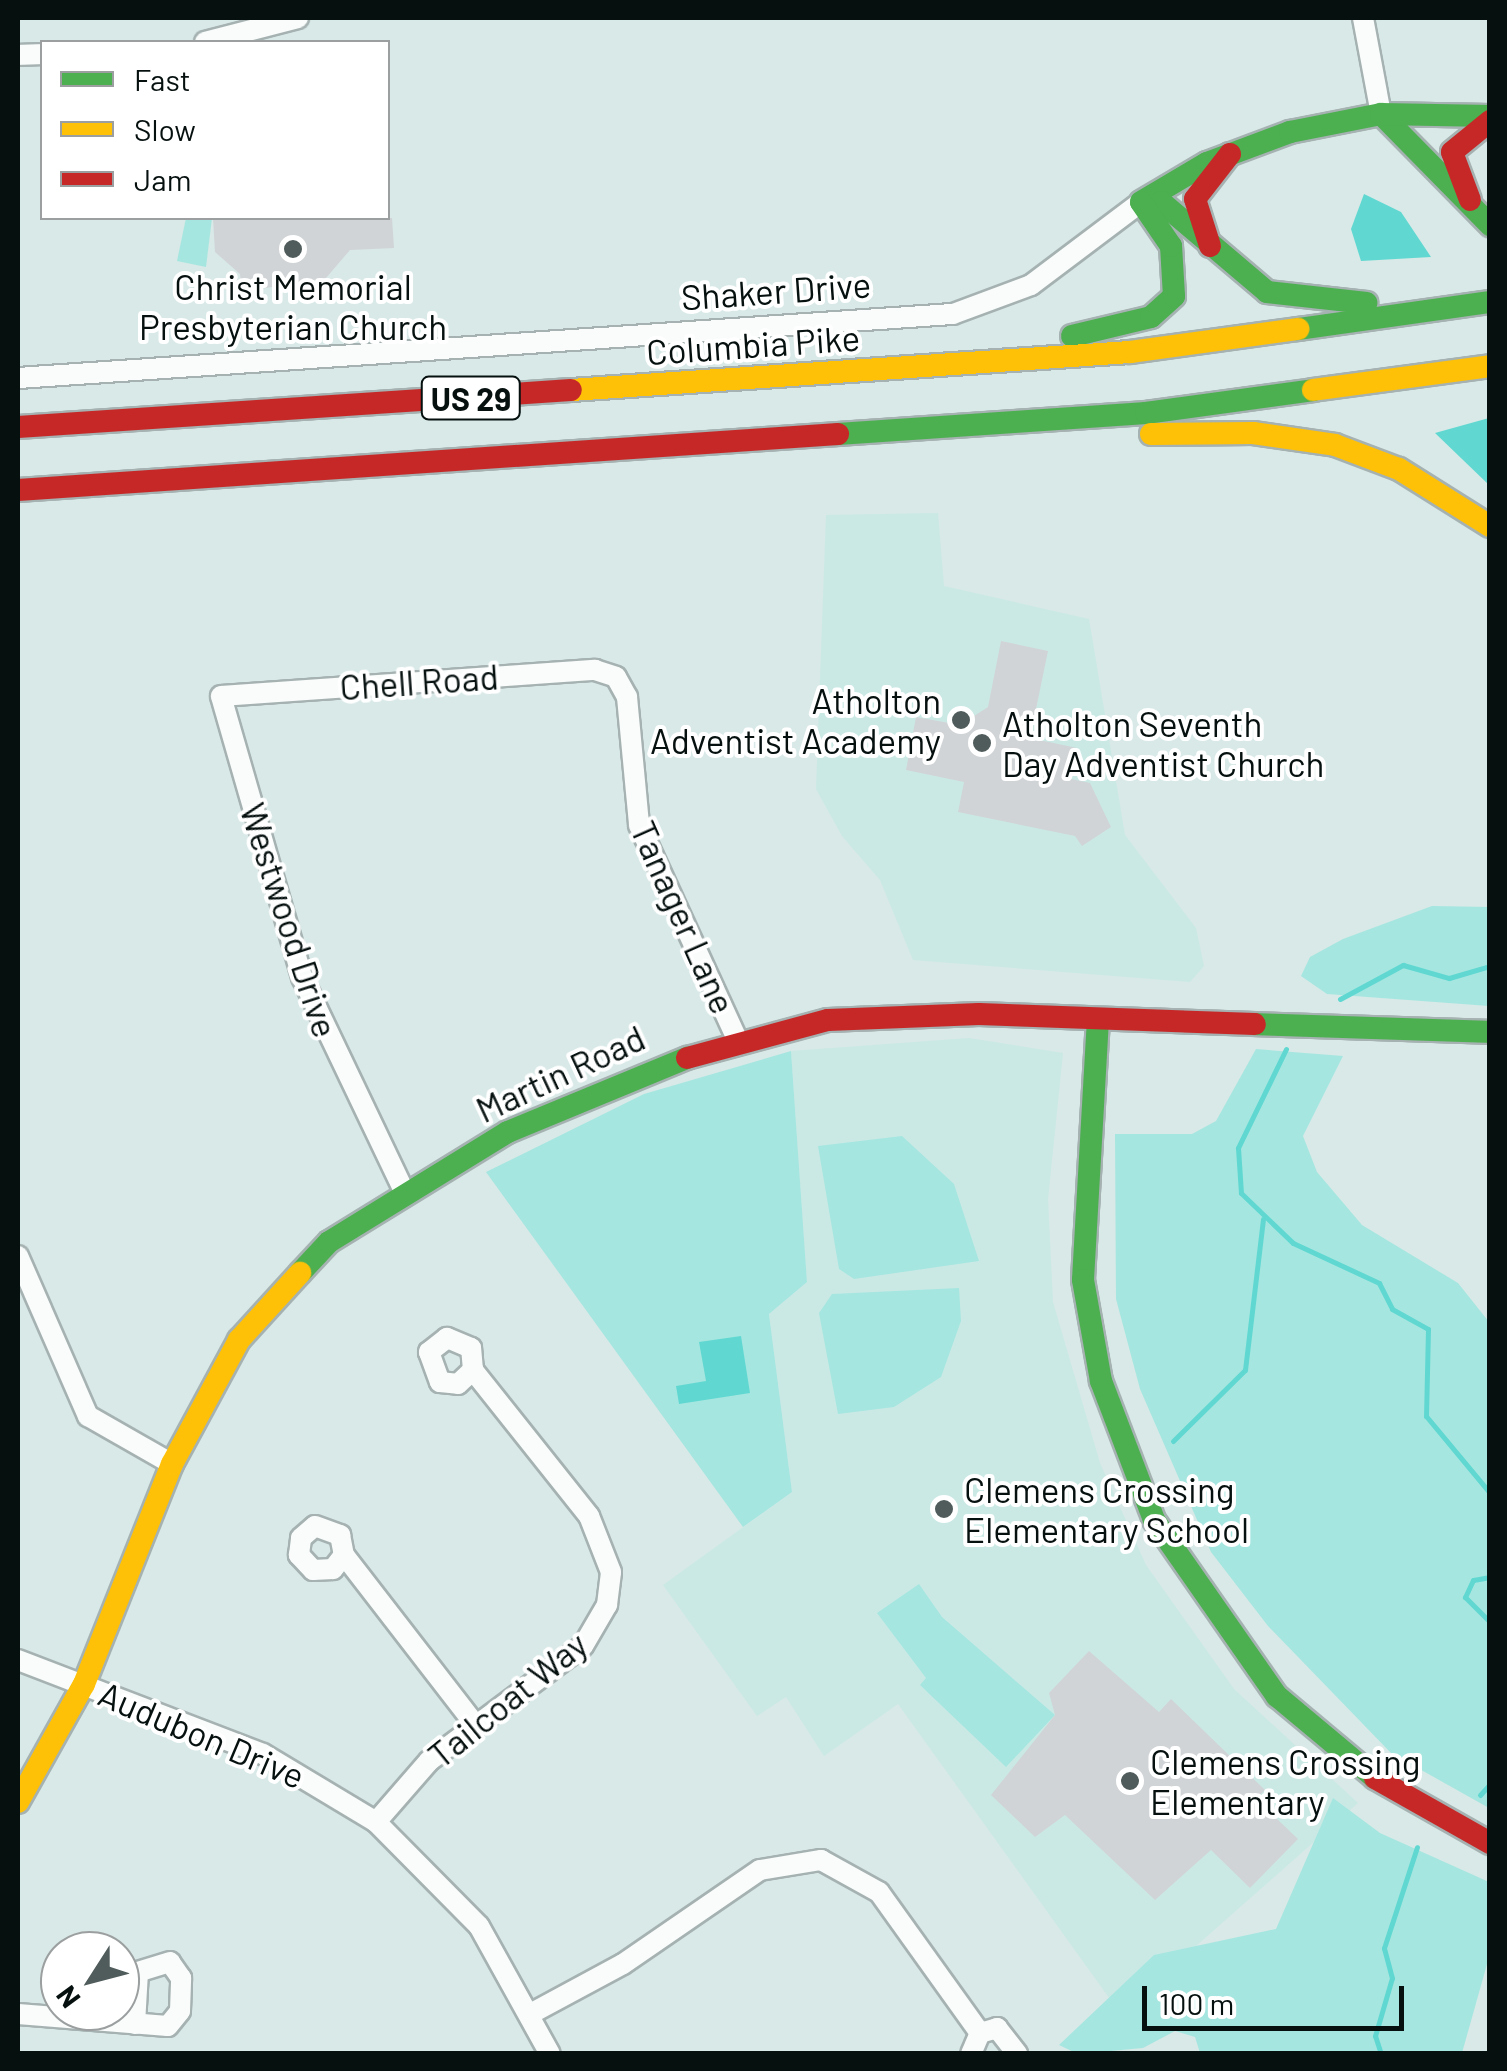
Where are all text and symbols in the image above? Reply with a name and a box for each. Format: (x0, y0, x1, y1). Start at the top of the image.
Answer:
legend (40, 40, 390, 220)
text: Fast (134, 61, 191, 97)
text: Slow (134, 111, 196, 147)
text: Jam (134, 161, 191, 197)
marker: Christ Memorial Presbyterian Church (282, 238, 304, 260)
street label: Shaker Drive (680, 262, 872, 318)
place label: Christ Memorial Presbyterian Church (139, 265, 447, 347)
street label: Columbia Pike (645, 316, 861, 372)
road number: US 29 (418, 371, 524, 425)
street label: Chell Road (338, 655, 500, 707)
place label: Atholton Adventist Academy (650, 679, 941, 761)
place label: Atholton Seventh Day Adventist Church (1002, 702, 1324, 784)
marker: Atholton Adventist Academy (950, 709, 972, 731)
marker: Atholton Seventh Day Adventist Church (971, 732, 993, 754)
street label: Westwood Drive (232, 798, 348, 1042)
street label: Tanager Lane (623, 814, 745, 1020)
street label: Martin Road (469, 1016, 651, 1130)
place label: Clemens Crossing Elementary School (964, 1468, 1249, 1550)
marker: Clemens Crossing Elementary School (933, 1498, 955, 1520)
street label: Tailcoat Way (419, 1622, 595, 1776)
street label: Audubon Drive (93, 1672, 311, 1796)
place label: Clemens Crossing Elementary (1150, 1740, 1421, 1822)
marker: Clemens Crossing Elementary (1119, 1770, 1141, 1792)
north arrow (40, 1931, 140, 2031)
scale bar (1147, 1966, 1410, 2028)
text: N (48, 1980, 87, 2015)
text: 100 m (1159, 1985, 1234, 2021)

